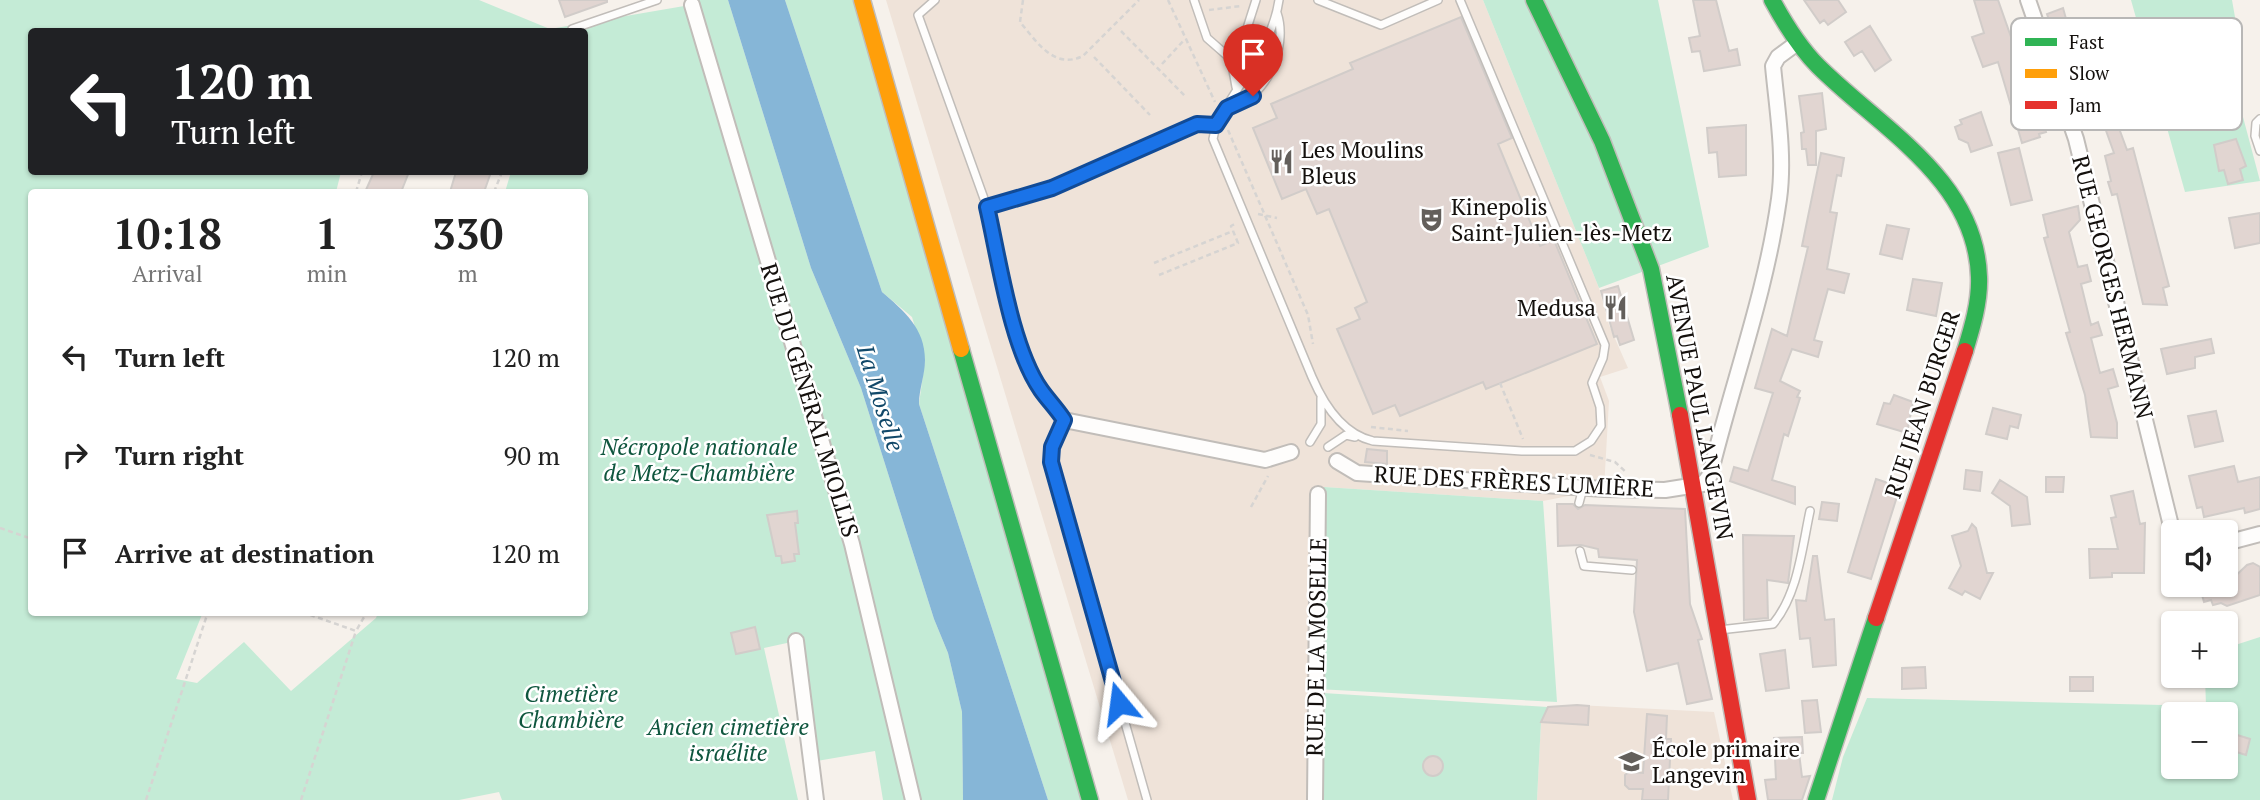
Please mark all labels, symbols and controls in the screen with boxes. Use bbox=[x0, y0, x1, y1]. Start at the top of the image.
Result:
legend bbox=[2011, 18, 2242, 130]
pin bbox=[1223, 24, 1283, 96]
text: Fast bbox=[2069, 29, 2104, 54]
icon: arrive bbox=[1234, 35, 1272, 73]
text: 120 m bbox=[171, 48, 313, 113]
icon: left bbox=[56, 56, 147, 147]
text: Slow bbox=[2069, 60, 2110, 85]
text: Jam bbox=[2069, 92, 2102, 117]
text: Turn left bbox=[171, 111, 295, 153]
place label: Les Moulins Bleus bbox=[1301, 134, 1424, 191]
restaurant icon: Les Moulins Bleus bbox=[1267, 148, 1295, 176]
street label: RUE GEORGES HERMANN bbox=[2065, 152, 2161, 422]
place label: Kinepolis Saint-Julien-lès-Metz bbox=[1451, 191, 1672, 248]
text: 10:18 bbox=[113, 205, 222, 261]
text: 1 bbox=[315, 205, 339, 261]
text: 330 bbox=[432, 205, 503, 261]
theatre icon: Kinepolis Saint-Julien-lès-Metz bbox=[1417, 205, 1445, 233]
text: Arrival bbox=[132, 258, 203, 289]
text: min bbox=[307, 258, 347, 289]
text: m bbox=[458, 258, 478, 289]
street label: RUE DU GÉNÉRAL MIOLLIS bbox=[753, 259, 867, 541]
street label: AVENUE PAUL LANGEVIN bbox=[1659, 271, 1741, 543]
place label: Medusa bbox=[1517, 292, 1596, 323]
restaurant icon: Medusa bbox=[1602, 293, 1630, 321]
street label: RUE JEAN BURGER bbox=[1877, 306, 1967, 502]
icon: left bbox=[56, 338, 94, 376]
text: Turn left bbox=[115, 340, 225, 374]
text: 120 m bbox=[490, 340, 560, 374]
water label: La Moselle bbox=[849, 340, 912, 455]
park label: Nécropole nationale de Metz-Chambière bbox=[600, 431, 797, 488]
icon: right bbox=[56, 436, 94, 474]
text: Turn right bbox=[115, 438, 244, 472]
text: 90 m bbox=[504, 438, 560, 472]
street label: RUE DES FRÈRES LUMIÈRE bbox=[1373, 458, 1655, 504]
map controls bbox=[2161, 520, 2238, 779]
button: sound bbox=[2161, 520, 2238, 597]
icon: arrive bbox=[56, 534, 94, 572]
text: Arrive at destination bbox=[115, 536, 374, 570]
text: 120 m bbox=[490, 536, 560, 570]
street label: RUE DE LA MOSELLE bbox=[1299, 537, 1333, 757]
button: + bbox=[2161, 611, 2238, 688]
position arrow bbox=[1082, 666, 1156, 740]
park label: Cimetière Chambière bbox=[518, 678, 624, 735]
button: − bbox=[2161, 702, 2238, 779]
park label: Ancien cimetière israélite bbox=[645, 711, 809, 768]
place label: École primaire Langevin bbox=[1652, 733, 1800, 790]
school or university icon: École primaire Langevin bbox=[1618, 747, 1646, 775]

